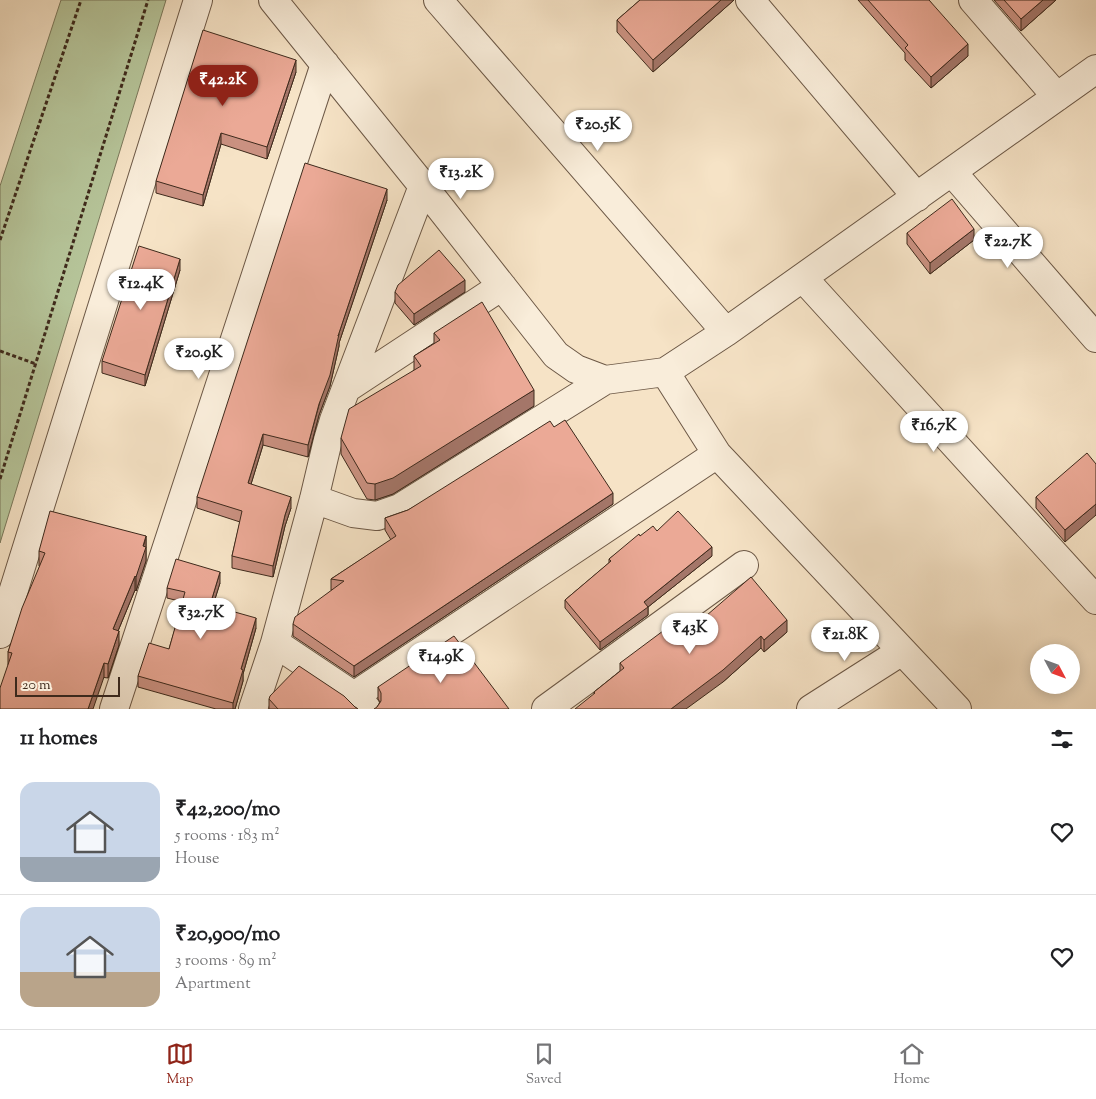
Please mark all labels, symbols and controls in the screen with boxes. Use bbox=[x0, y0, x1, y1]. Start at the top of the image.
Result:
pin: ₹42.2K bbox=[182, 64, 264, 107]
text: ₹42.2K bbox=[199, 69, 247, 92]
pin: ₹20.5K bbox=[557, 110, 639, 152]
text: ₹20.5K bbox=[575, 114, 621, 137]
pin: ₹13.2K bbox=[420, 158, 502, 200]
text: ₹13.2K bbox=[439, 162, 483, 185]
pin: ₹22.7K bbox=[967, 226, 1049, 269]
text: ₹22.7K bbox=[984, 231, 1032, 254]
pin: ₹12.4K bbox=[100, 268, 182, 311]
text: ₹12.4K bbox=[118, 273, 164, 296]
pin: ₹20.9K bbox=[158, 338, 240, 380]
text: ₹20.9K bbox=[175, 342, 223, 365]
pin: ₹16.7K bbox=[893, 410, 975, 453]
text: ₹16.7K bbox=[911, 415, 957, 438]
pin: ₹32.7K bbox=[160, 598, 242, 640]
text: ₹32.7K bbox=[178, 602, 224, 625]
pin: ₹43K bbox=[660, 612, 720, 655]
text: ₹43K bbox=[672, 617, 708, 640]
pin: ₹21.8K bbox=[804, 620, 886, 662]
text: ₹21.8K bbox=[822, 624, 868, 647]
pin: ₹14.9K bbox=[400, 642, 482, 684]
north arrow bbox=[1030, 644, 1080, 694]
map controls bbox=[1030, 644, 1080, 694]
text: ₹14.9K bbox=[418, 646, 464, 669]
scale bar bbox=[15, 674, 120, 697]
text: 20 m bbox=[22, 676, 51, 696]
text: 11 homes bbox=[20, 724, 98, 754]
icon: filters bbox=[1048, 725, 1076, 753]
text: ₹42,200/mo bbox=[175, 795, 280, 825]
icon: home bbox=[60, 802, 120, 862]
icon: heart bbox=[1048, 818, 1076, 846]
text: 5 rooms · 183 m² bbox=[175, 825, 280, 848]
text: House bbox=[175, 848, 219, 871]
text: ₹20,900/mo bbox=[175, 920, 280, 950]
icon: home bbox=[60, 927, 120, 987]
icon: heart bbox=[1048, 943, 1076, 971]
text: 3 rooms · 89 m² bbox=[175, 950, 277, 973]
text: Apartment bbox=[175, 973, 251, 996]
tab: Map bbox=[166, 1040, 194, 1090]
tab: Saved bbox=[526, 1040, 562, 1090]
tab: Home bbox=[893, 1040, 930, 1090]

